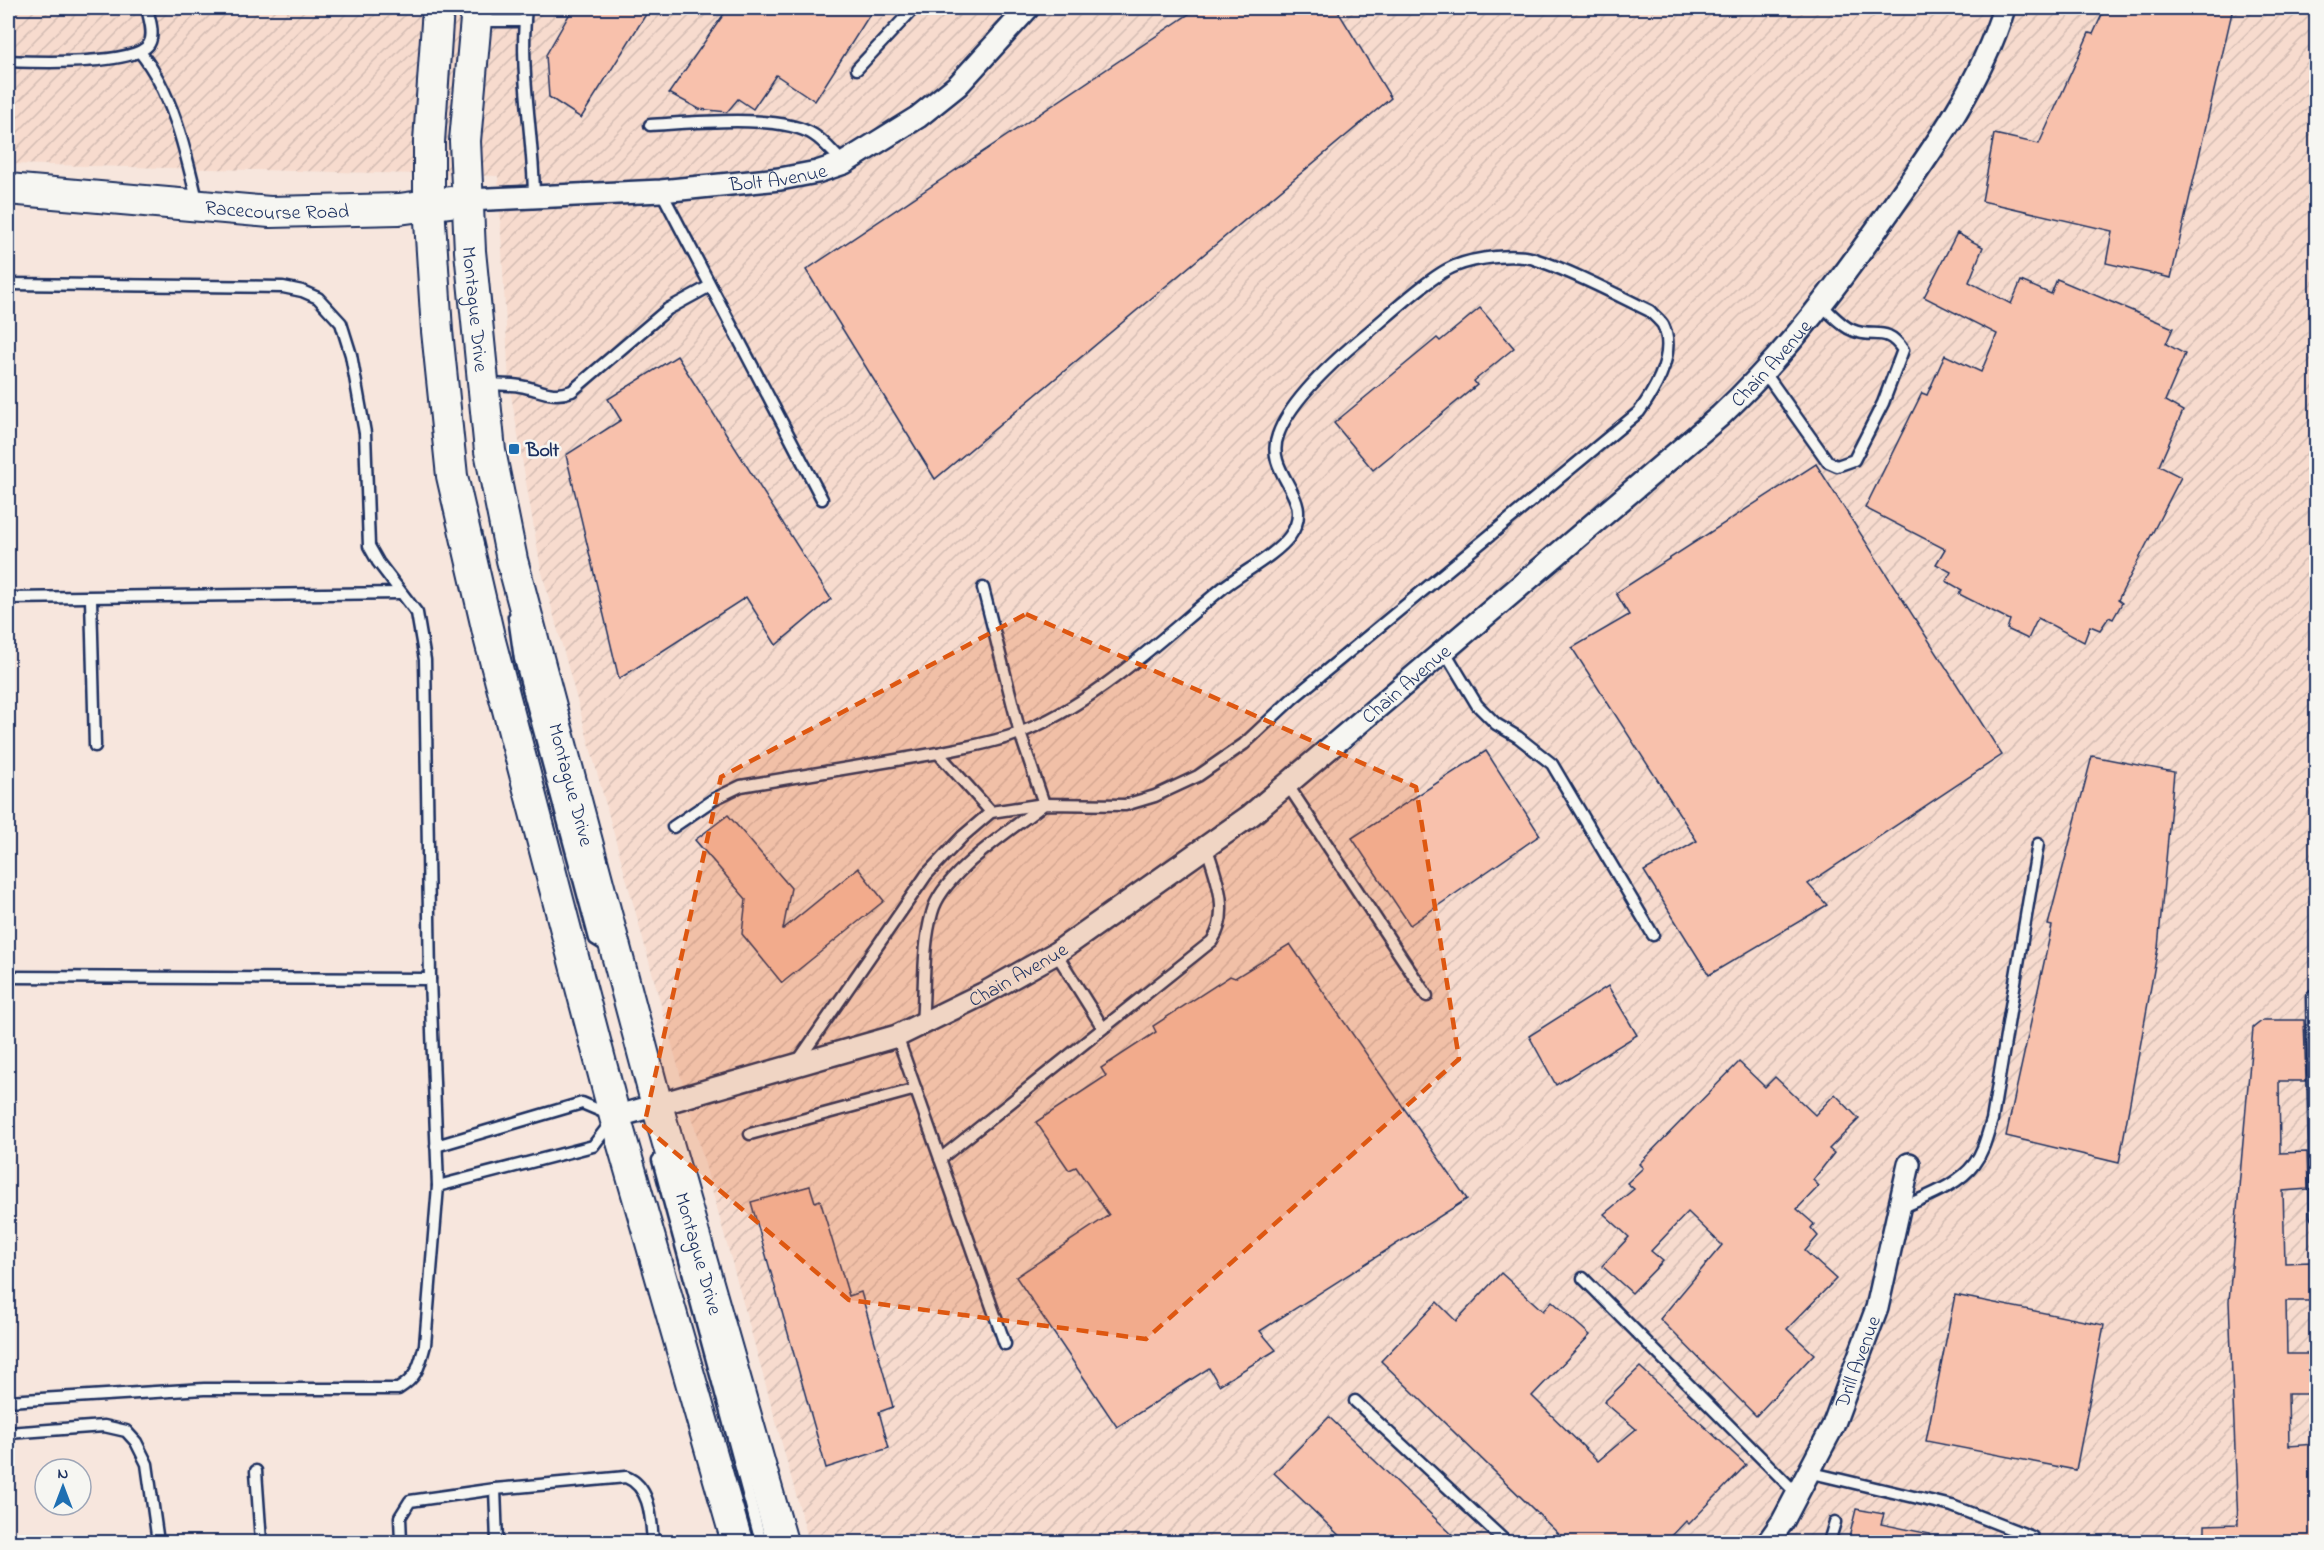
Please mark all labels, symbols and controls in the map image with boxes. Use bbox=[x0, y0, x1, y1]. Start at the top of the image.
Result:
street label: Bolt Avenue bbox=[727, 158, 832, 201]
street label: Racecourse Road bbox=[204, 194, 350, 229]
street label: Montague Drive bbox=[453, 245, 494, 374]
street label: Chain Avenue bbox=[1725, 314, 1820, 415]
place label: Bolt bbox=[525, 437, 560, 466]
marker: Bolt bbox=[507, 442, 521, 456]
street label: Chain Avenue bbox=[1356, 639, 1459, 732]
street label: Montague Drive bbox=[539, 720, 600, 850]
street label: Chain Avenue bbox=[964, 937, 1075, 1016]
street label: Montague Drive bbox=[666, 1189, 728, 1319]
street label: Drill Avenue bbox=[1829, 1312, 1890, 1413]
north arrow bbox=[33, 1457, 93, 1517]
text: N bbox=[58, 1462, 69, 1486]

